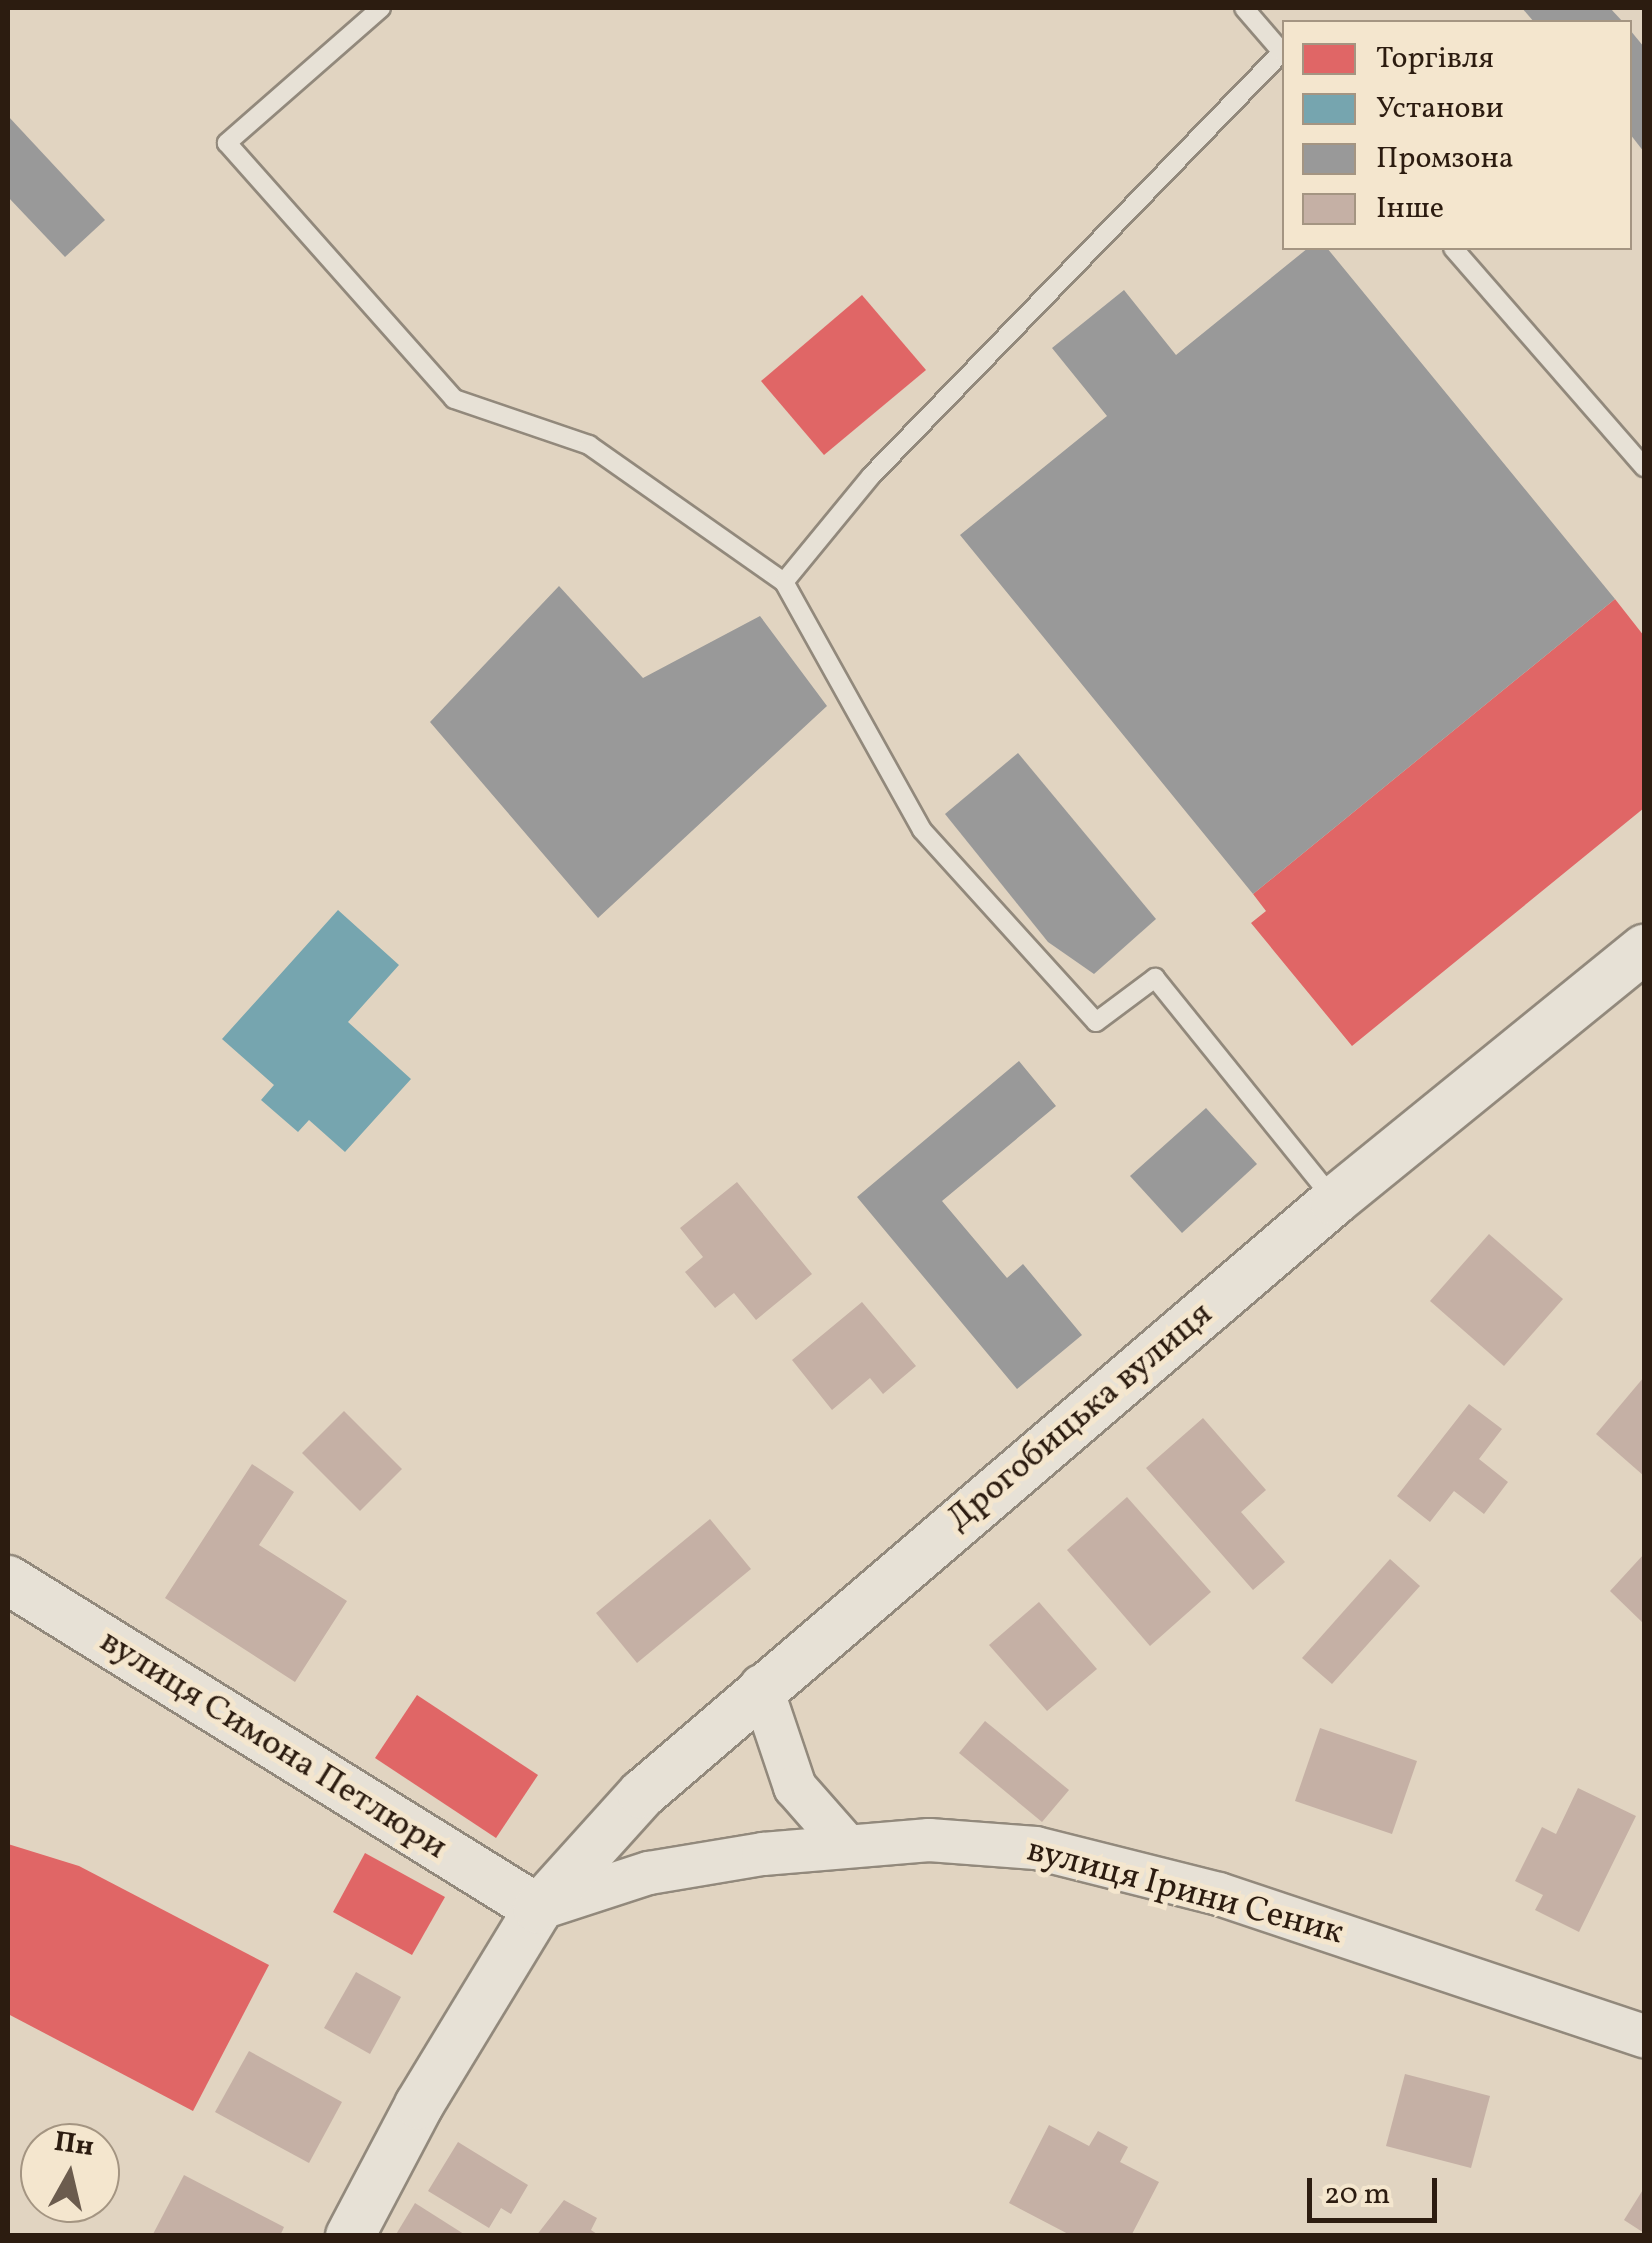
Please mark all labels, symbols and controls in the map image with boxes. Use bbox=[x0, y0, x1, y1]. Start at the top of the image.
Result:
legend bbox=[1282, 20, 1632, 250]
text: Торгівля bbox=[1376, 38, 1494, 80]
text: Установи bbox=[1376, 88, 1504, 130]
text: Промзона bbox=[1376, 138, 1514, 180]
text: Інше bbox=[1376, 188, 1444, 230]
street label: Дрогобицька вулиця bbox=[939, 1294, 1221, 1540]
street label: вулиця Симона Петлюри bbox=[92, 1621, 454, 1869]
street label: вулиця Ірини Сеник bbox=[1022, 1830, 1348, 1954]
north arrow bbox=[20, 2123, 120, 2223]
text: Пн bbox=[52, 2123, 96, 2167]
scale bar bbox=[1312, 2158, 1442, 2220]
text: 20 m bbox=[1324, 2174, 1390, 2216]

